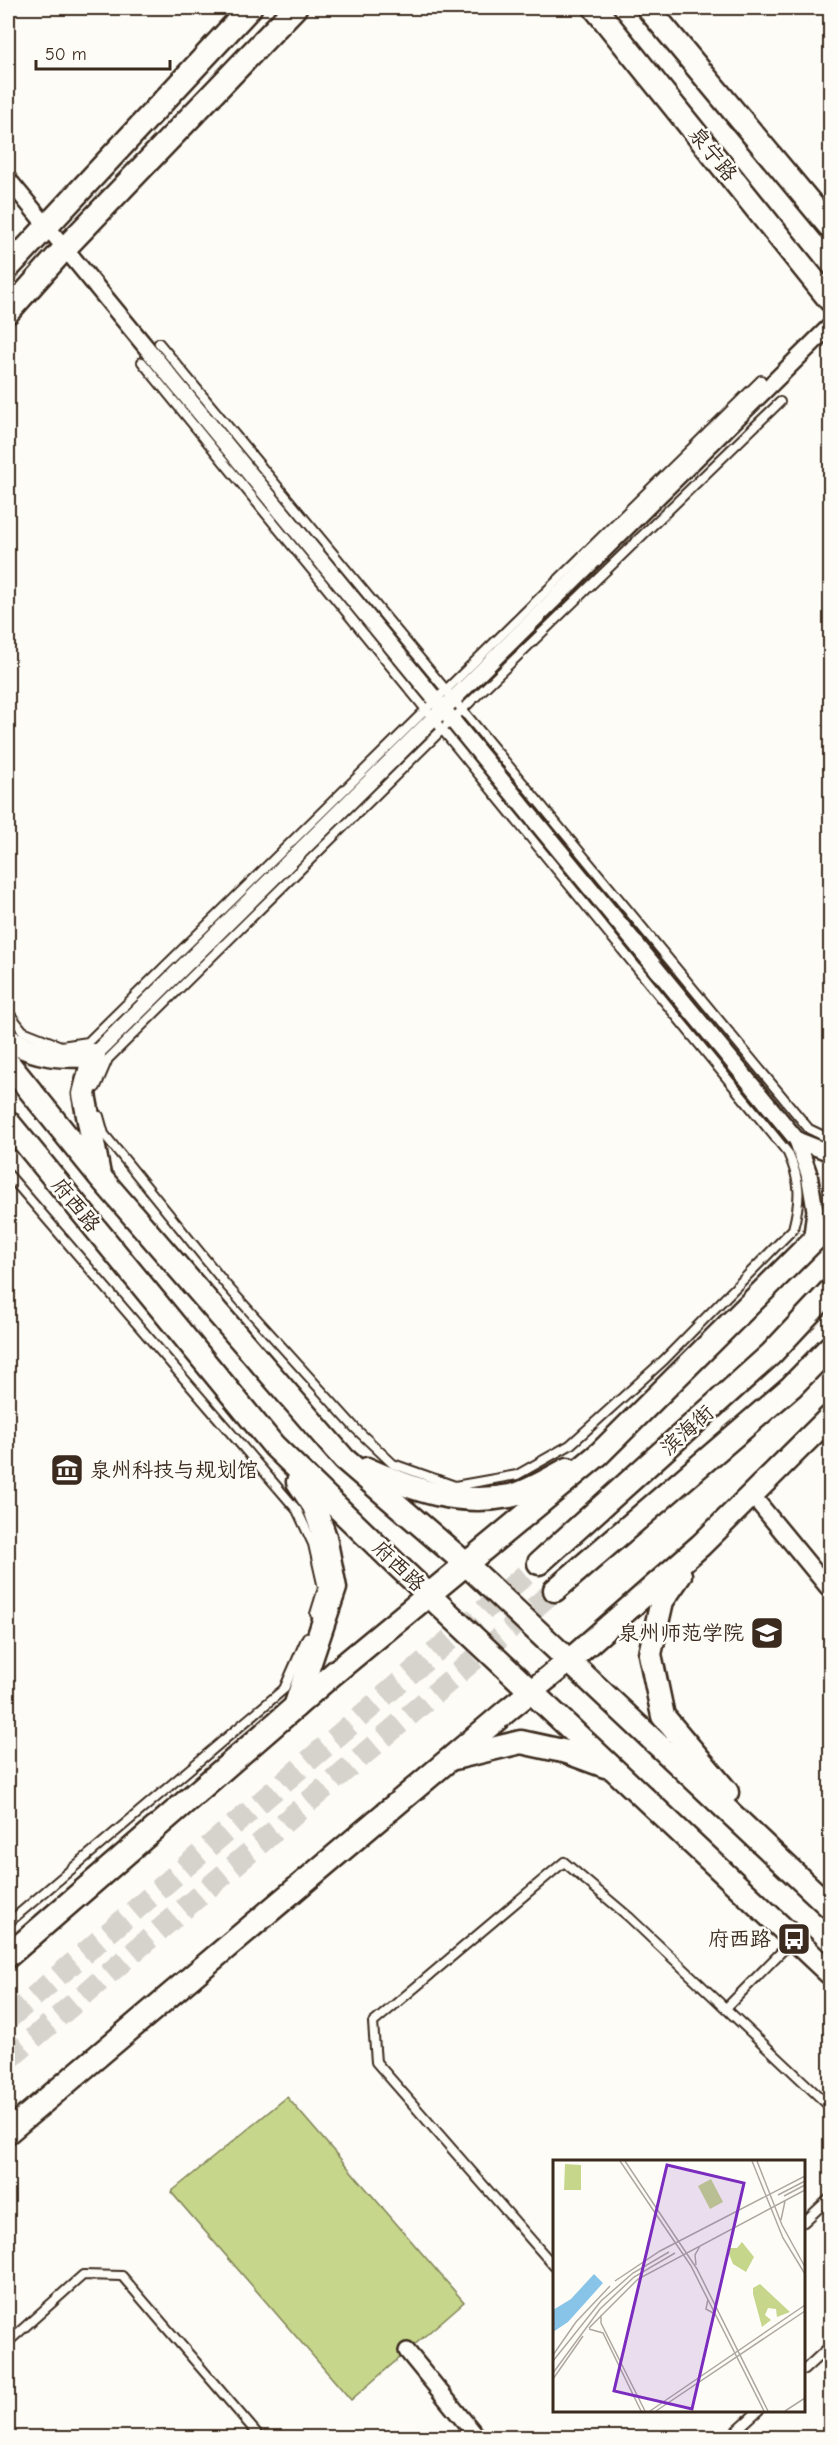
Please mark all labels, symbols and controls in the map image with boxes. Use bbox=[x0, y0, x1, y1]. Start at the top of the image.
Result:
scale bar bbox=[36, 33, 170, 71]
text: 50 m bbox=[45, 44, 87, 65]
street label: 泉宁路 bbox=[684, 122, 742, 186]
street label: 府西路 bbox=[47, 1173, 105, 1237]
street label: 滨海街 bbox=[656, 1400, 718, 1460]
museum icon: 泉州科技与规划馆 bbox=[49, 1452, 85, 1488]
place label: 泉州科技与规划馆 bbox=[90, 1458, 258, 1482]
street label: 府西路 bbox=[368, 1535, 430, 1597]
school or university icon: 泉州师范学院 bbox=[749, 1615, 785, 1651]
place label: 泉州师范学院 bbox=[618, 1621, 744, 1645]
bus stop icon: 府西路 bbox=[776, 1921, 812, 1957]
place label: 府西路 bbox=[708, 1927, 771, 1951]
inset map bbox=[553, 2160, 805, 2412]

